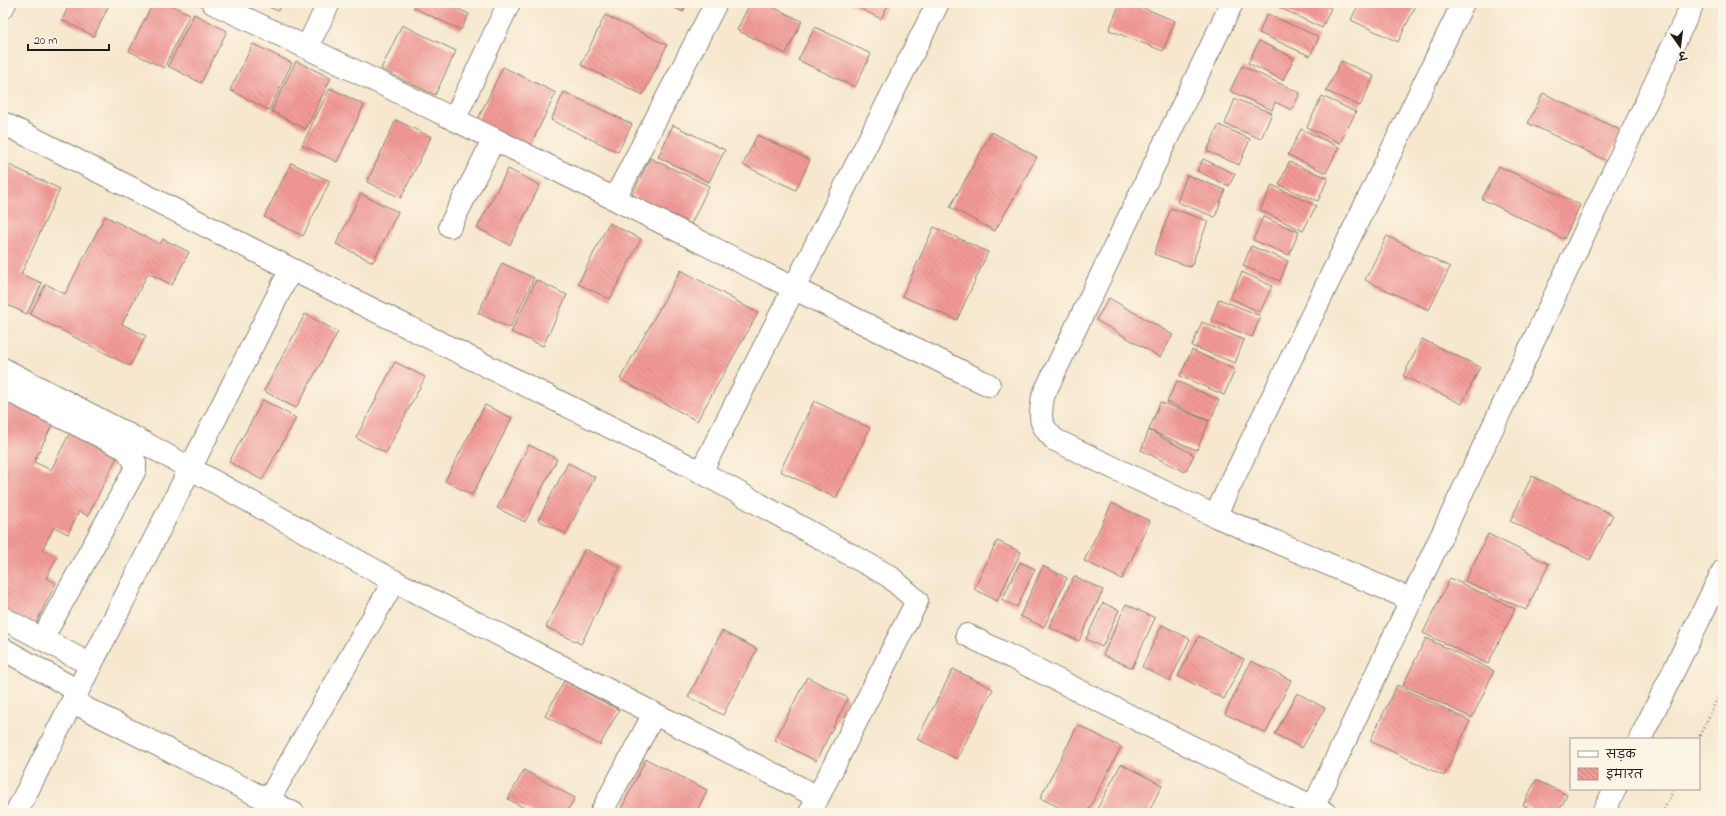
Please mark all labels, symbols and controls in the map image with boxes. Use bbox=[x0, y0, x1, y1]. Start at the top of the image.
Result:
scale bar bbox=[28, 26, 109, 52]
north arrow bbox=[1660, 26, 1700, 66]
text: 20 m bbox=[34, 32, 57, 50]
text: उ bbox=[1675, 46, 1689, 64]
legend bbox=[1570, 738, 1700, 790]
text: सड़क bbox=[1605, 746, 1637, 764]
text: इमारत bbox=[1606, 766, 1644, 784]

